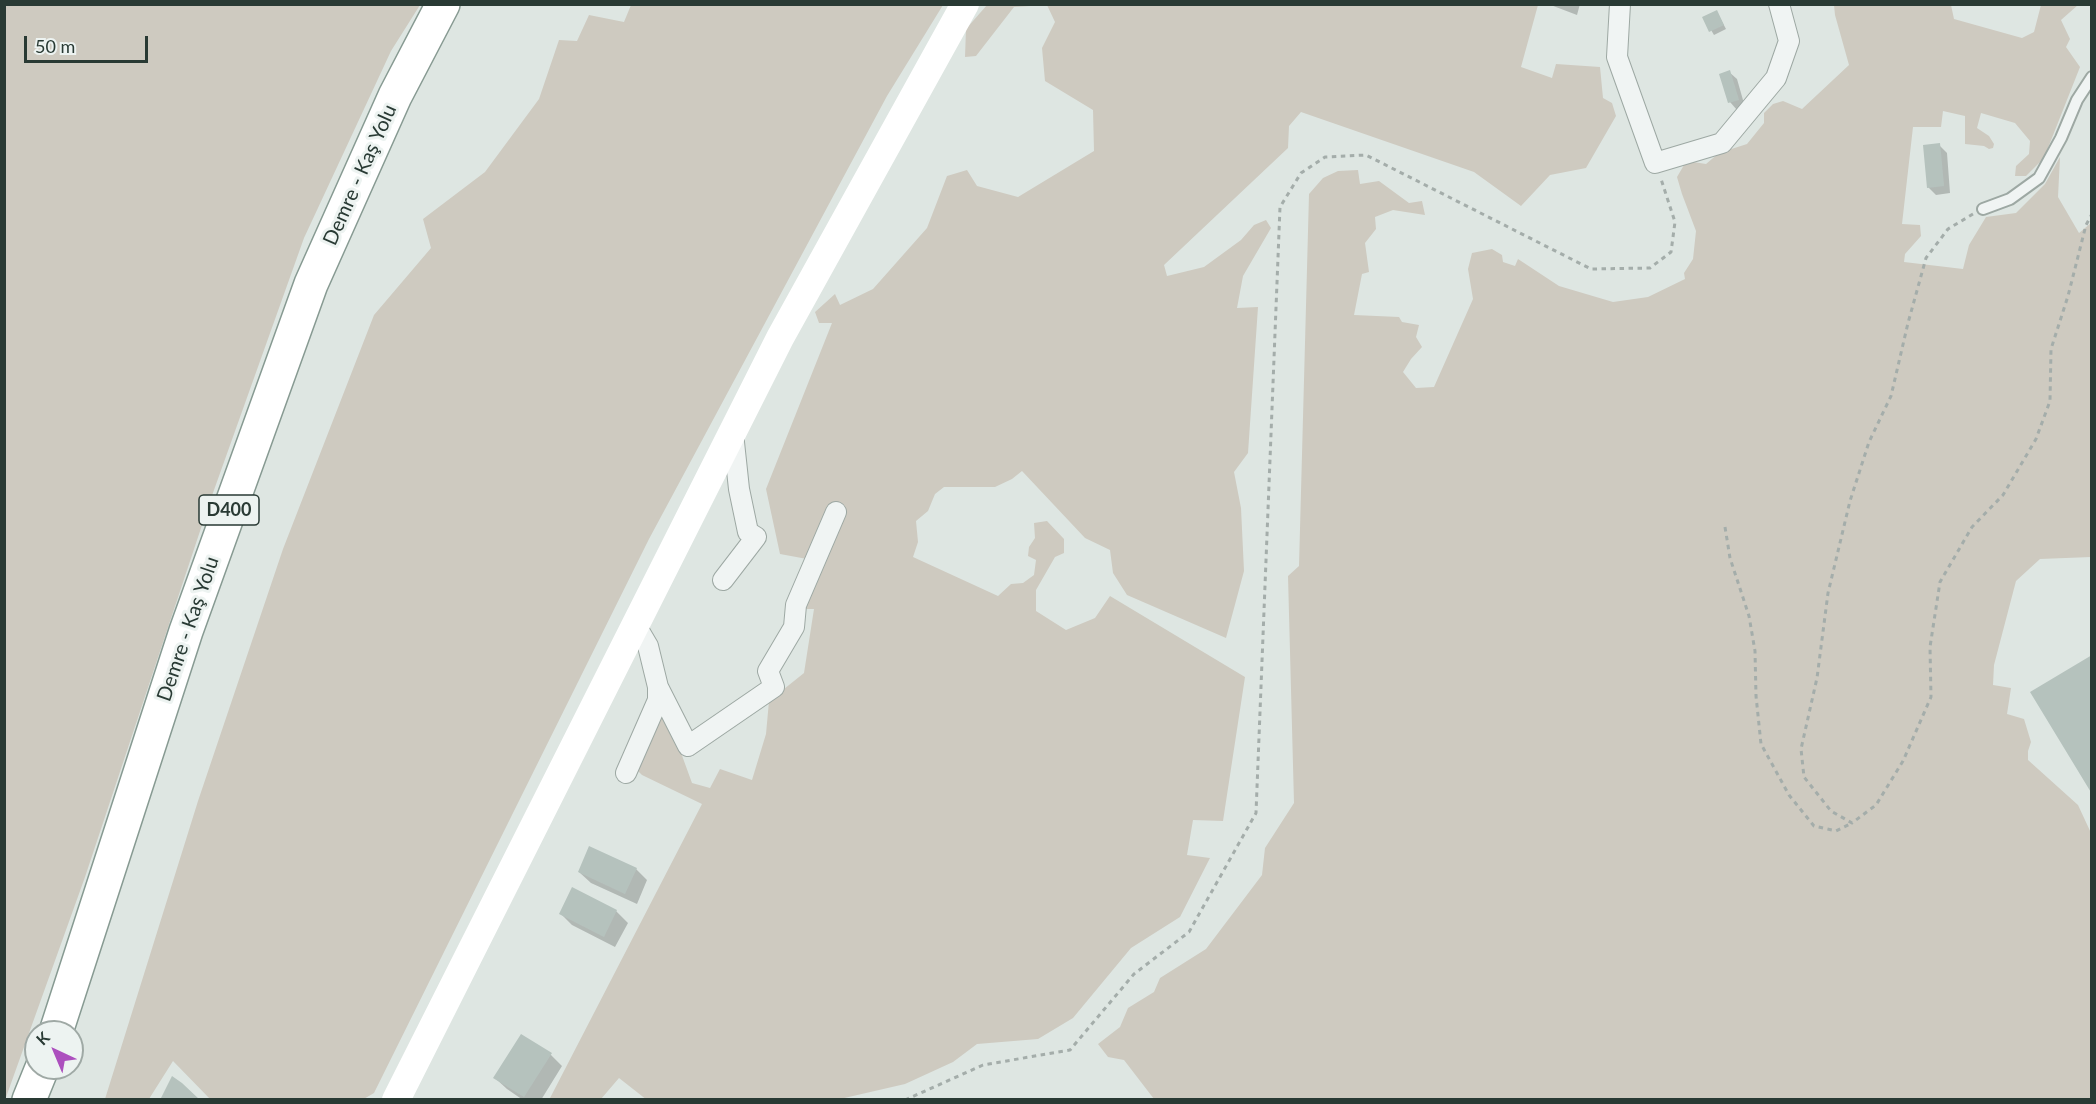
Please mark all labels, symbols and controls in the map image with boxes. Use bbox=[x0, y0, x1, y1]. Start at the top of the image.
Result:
scale bar bbox=[27, 24, 152, 62]
text: 50 m bbox=[35, 35, 75, 57]
street label: Demre - Kaş Yolu bbox=[318, 101, 402, 249]
road number: D400 bbox=[199, 495, 259, 525]
street label: Demre - Kaş Yolu bbox=[152, 553, 224, 705]
north arrow bbox=[24, 1020, 84, 1080]
text: K bbox=[32, 1027, 53, 1049]

